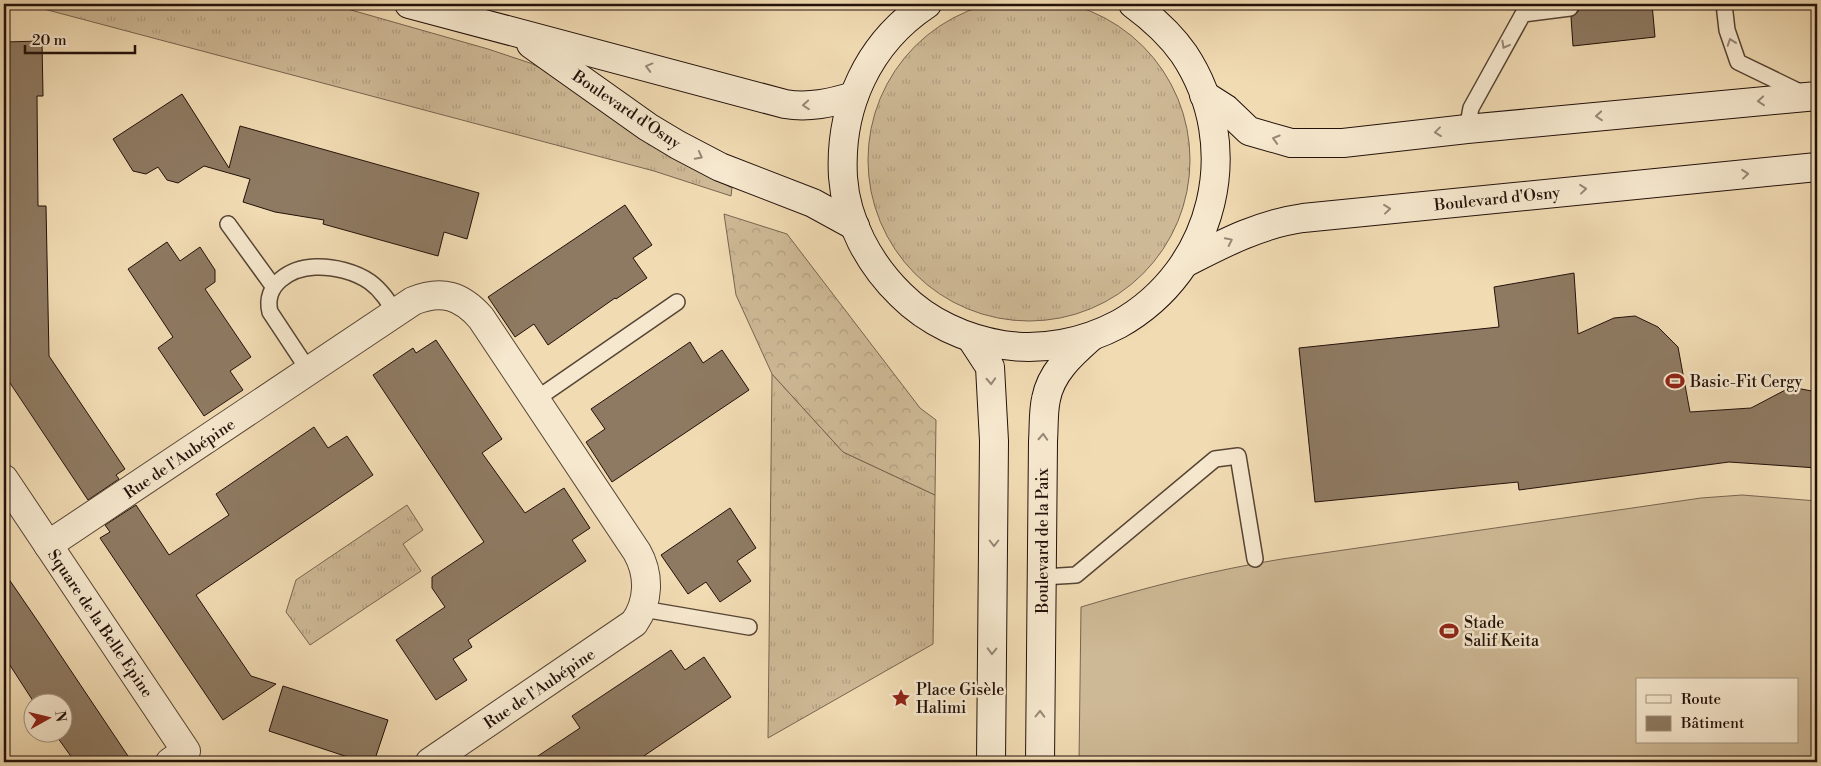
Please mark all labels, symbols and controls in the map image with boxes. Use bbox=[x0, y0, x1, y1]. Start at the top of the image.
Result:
scale bar bbox=[25, 22, 135, 54]
text: 20 m bbox=[32, 31, 67, 50]
one-way arrow bbox=[1727, 38, 1737, 46]
one-way arrow bbox=[1501, 40, 1511, 49]
one-way arrow bbox=[644, 62, 653, 73]
street label: Boulevard d'Osny bbox=[568, 66, 685, 154]
one-way arrow bbox=[1757, 95, 1765, 106]
one-way arrow bbox=[802, 100, 810, 111]
one-way arrow bbox=[1595, 110, 1603, 121]
one-way arrow bbox=[1433, 126, 1441, 137]
one-way arrow bbox=[1273, 134, 1281, 144]
one-way arrow bbox=[693, 150, 702, 160]
one-way arrow bbox=[1741, 168, 1749, 179]
street label: Boulevard d'Osny bbox=[1432, 182, 1561, 216]
one-way arrow bbox=[1580, 184, 1588, 195]
one-way arrow bbox=[1383, 204, 1391, 215]
one-way arrow bbox=[1224, 237, 1233, 247]
sports icon: Basic-Fit Cergy bbox=[1664, 370, 1686, 392]
place label: Basic-Fit Cergy bbox=[1689, 372, 1803, 392]
one-way arrow bbox=[985, 377, 996, 385]
street label: Rue de l'Aubépine bbox=[120, 414, 239, 503]
one-way arrow bbox=[1038, 433, 1049, 441]
street label: Boulevard de la Paix bbox=[1033, 467, 1053, 615]
one-way arrow bbox=[989, 540, 999, 547]
street label: Square de la Belle Epine bbox=[43, 546, 157, 701]
place label: Stade Salif Keita bbox=[1464, 613, 1540, 651]
sports icon: Stade Salif Keita bbox=[1438, 620, 1460, 642]
street label: Rue de l'Aubépine bbox=[480, 644, 599, 733]
one-way arrow bbox=[987, 647, 998, 655]
legend bbox=[1636, 678, 1798, 744]
place label: Place Gisèle Halimi bbox=[916, 680, 1004, 718]
place icon: Place Gisèle Halimi bbox=[890, 687, 912, 709]
text: Route bbox=[1681, 690, 1721, 709]
north arrow bbox=[22, 694, 72, 744]
one-way arrow bbox=[1035, 709, 1045, 717]
text: N bbox=[50, 710, 70, 723]
text: Bâtiment bbox=[1680, 714, 1745, 733]

